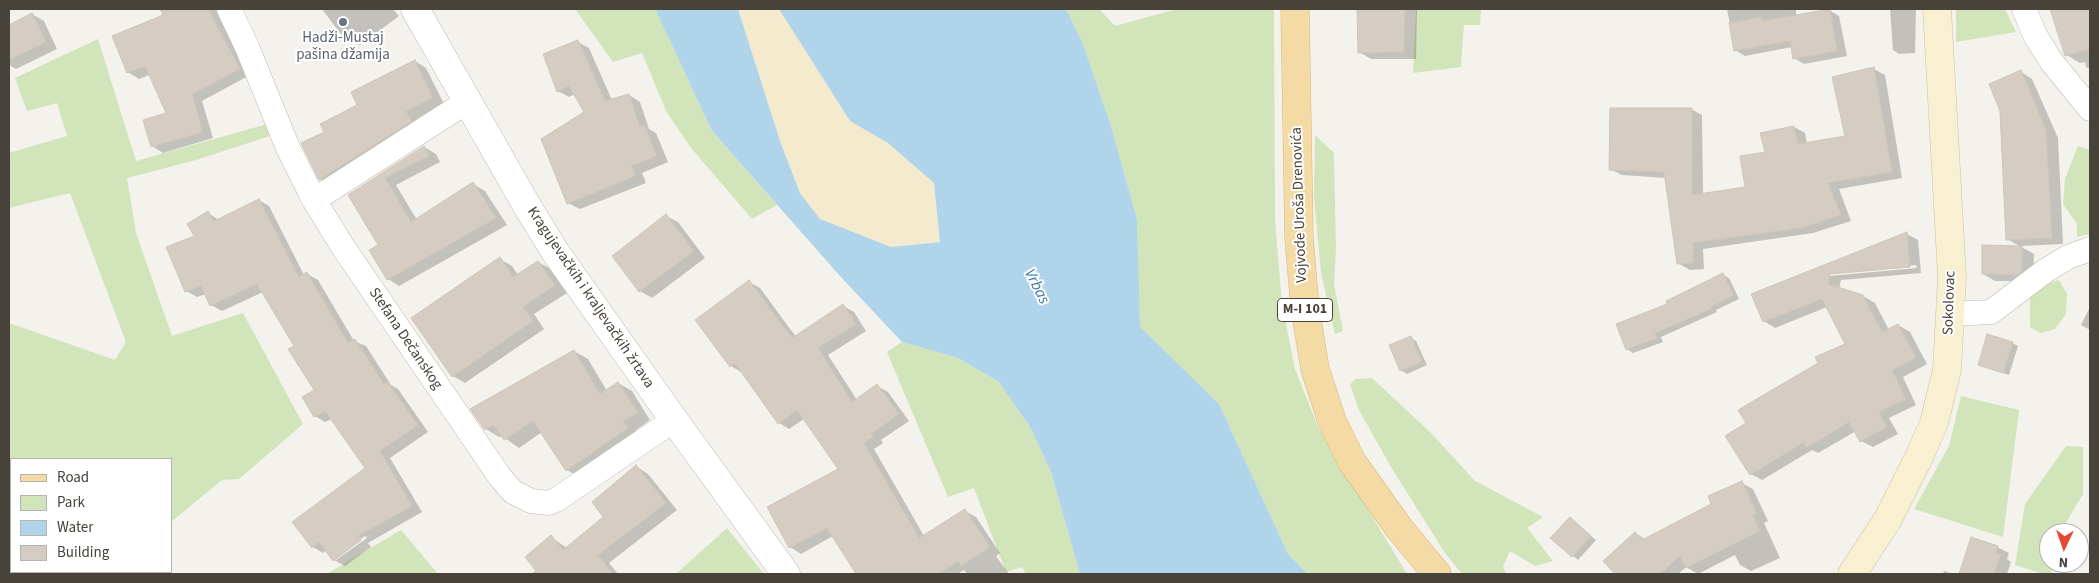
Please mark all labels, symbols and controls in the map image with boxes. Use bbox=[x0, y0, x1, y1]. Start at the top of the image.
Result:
marker: Hadži-Mustaj pašina džamija bbox=[337, 16, 349, 28]
place label: Hadži-Mustaj pašina džamija bbox=[296, 30, 390, 65]
street label: Vojvode Uroša Drenovića bbox=[1288, 127, 1312, 283]
street label: Kragujevačkih i kraljevačkih žrtava bbox=[523, 204, 657, 392]
water label: Vrbas bbox=[1019, 266, 1053, 308]
street label: Sokolovac bbox=[1940, 270, 1960, 336]
street label: Stefana Dečanskog bbox=[364, 285, 446, 393]
road number: M-I 101 bbox=[1278, 298, 1332, 322]
legend bbox=[10, 458, 172, 573]
text: Road bbox=[57, 467, 89, 488]
text: Park bbox=[57, 492, 85, 513]
text: Water bbox=[57, 517, 93, 538]
north arrow bbox=[2039, 523, 2089, 573]
text: Building bbox=[57, 542, 109, 563]
text: N bbox=[2058, 552, 2068, 572]

